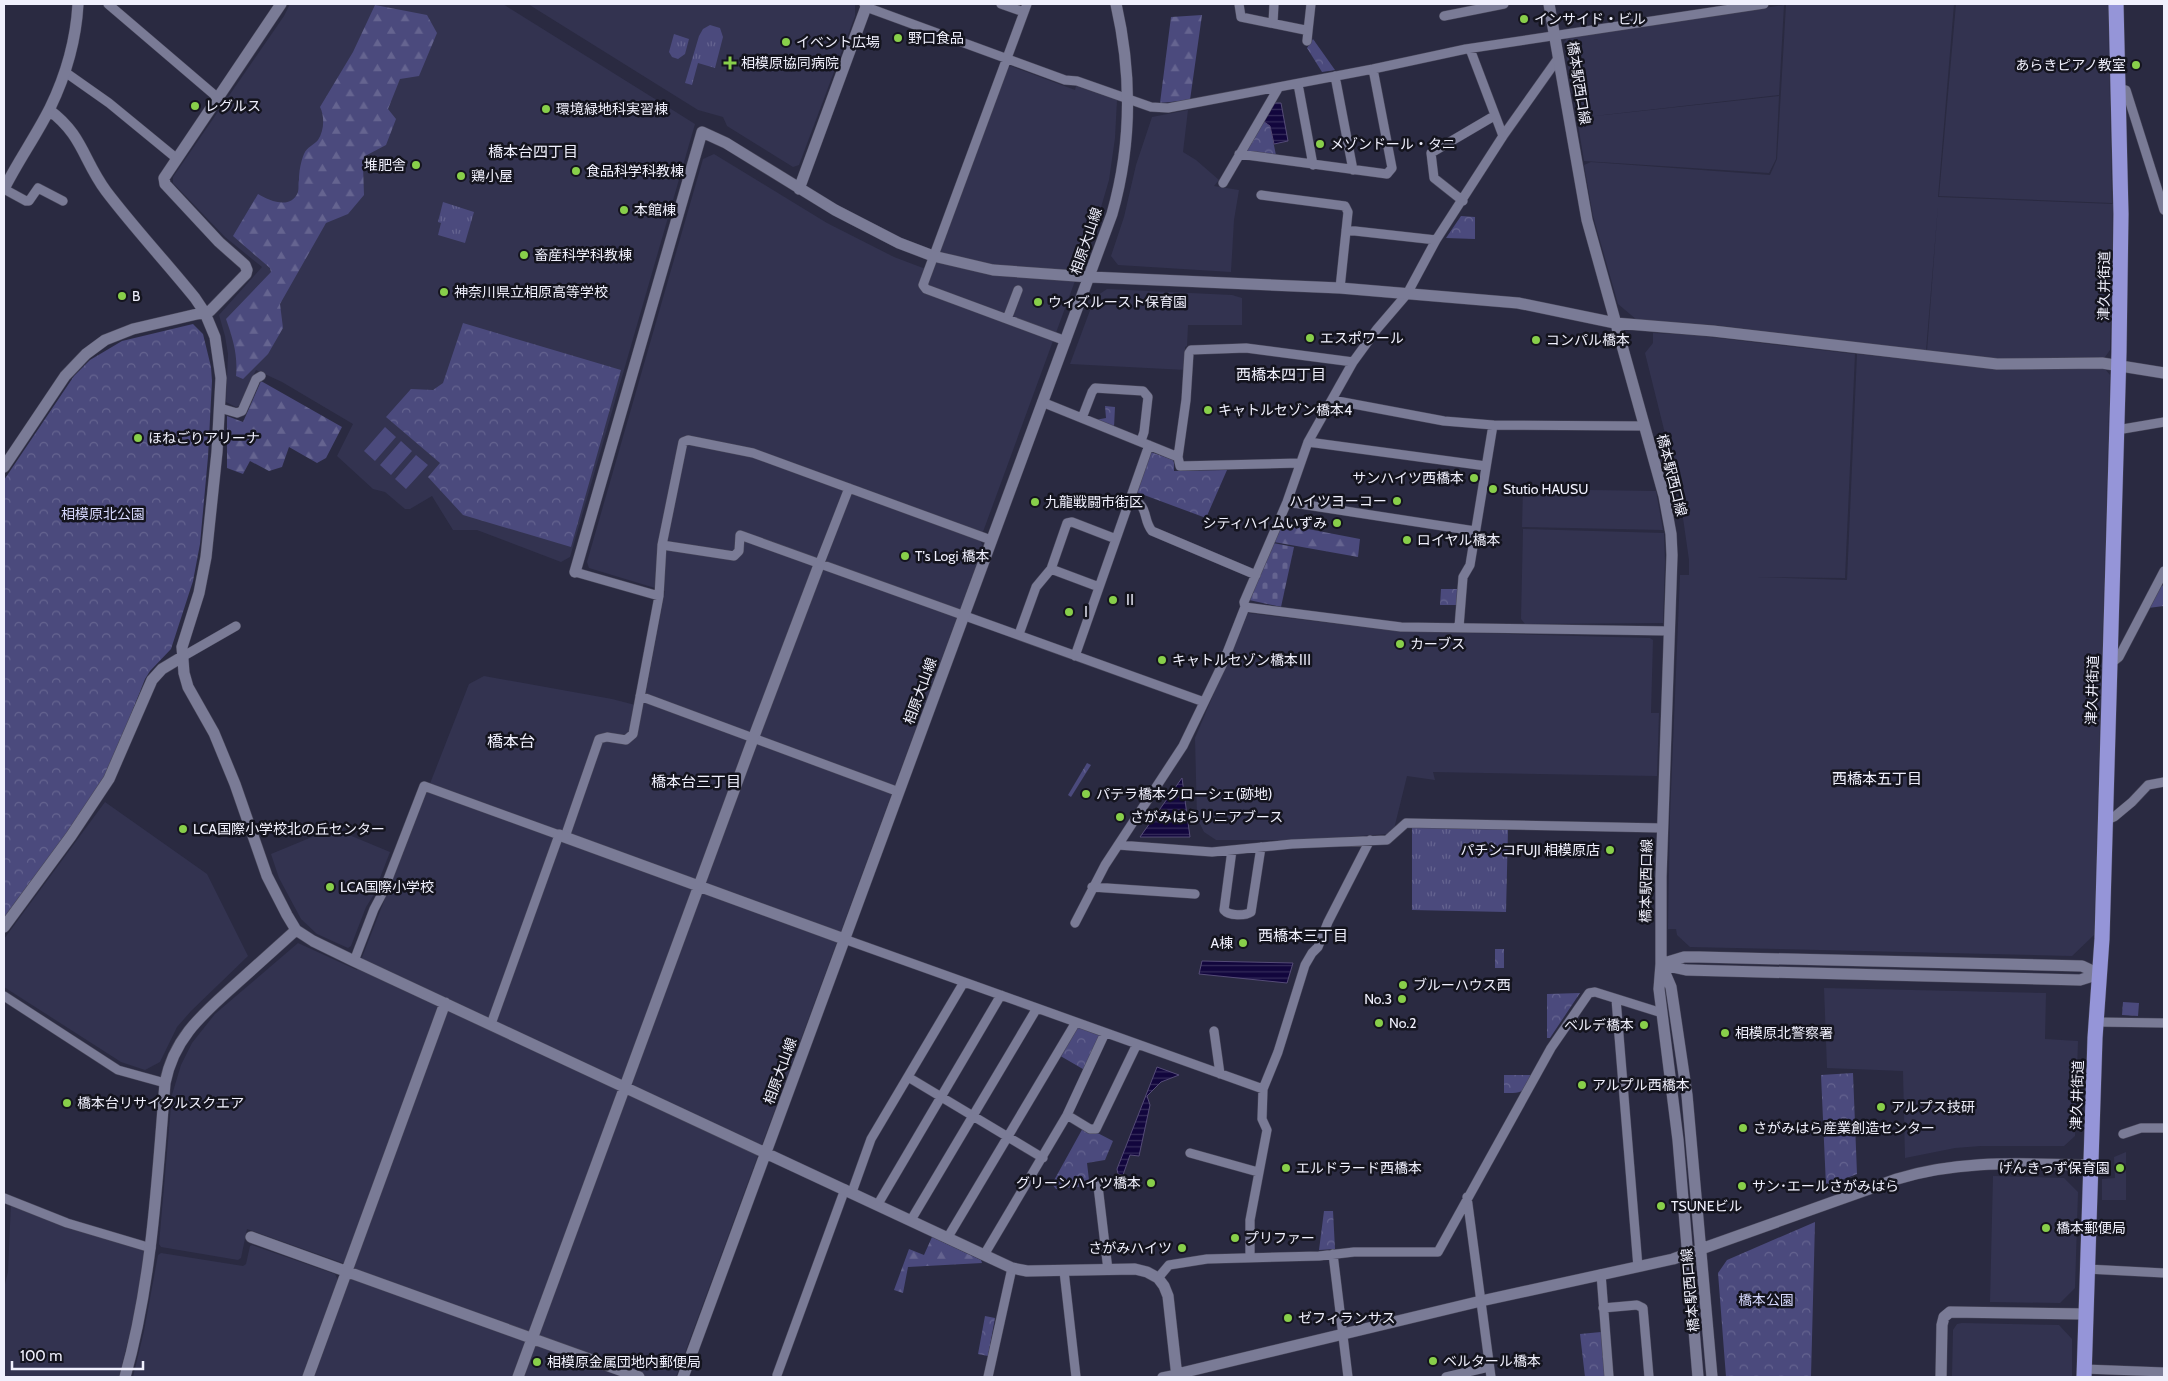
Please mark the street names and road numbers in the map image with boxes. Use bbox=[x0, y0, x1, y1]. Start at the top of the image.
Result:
street label: 橋本駅西口線 bbox=[1564, 40, 1594, 126]
street label: 相原大山線 bbox=[1066, 205, 1106, 277]
street label: 津久井街道 bbox=[2094, 251, 2114, 321]
street label: 橋本駅西口線 bbox=[1653, 432, 1691, 518]
street label: 相原大山線 bbox=[900, 655, 940, 727]
street label: 津久井街道 bbox=[2082, 655, 2102, 725]
street label: 橋本駅西口線 bbox=[1636, 839, 1656, 923]
street label: 相原大山線 bbox=[760, 1035, 800, 1107]
street label: 津久井街道 bbox=[2067, 1060, 2087, 1130]
street label: 橋本駅西口線 bbox=[1677, 1247, 1703, 1333]

